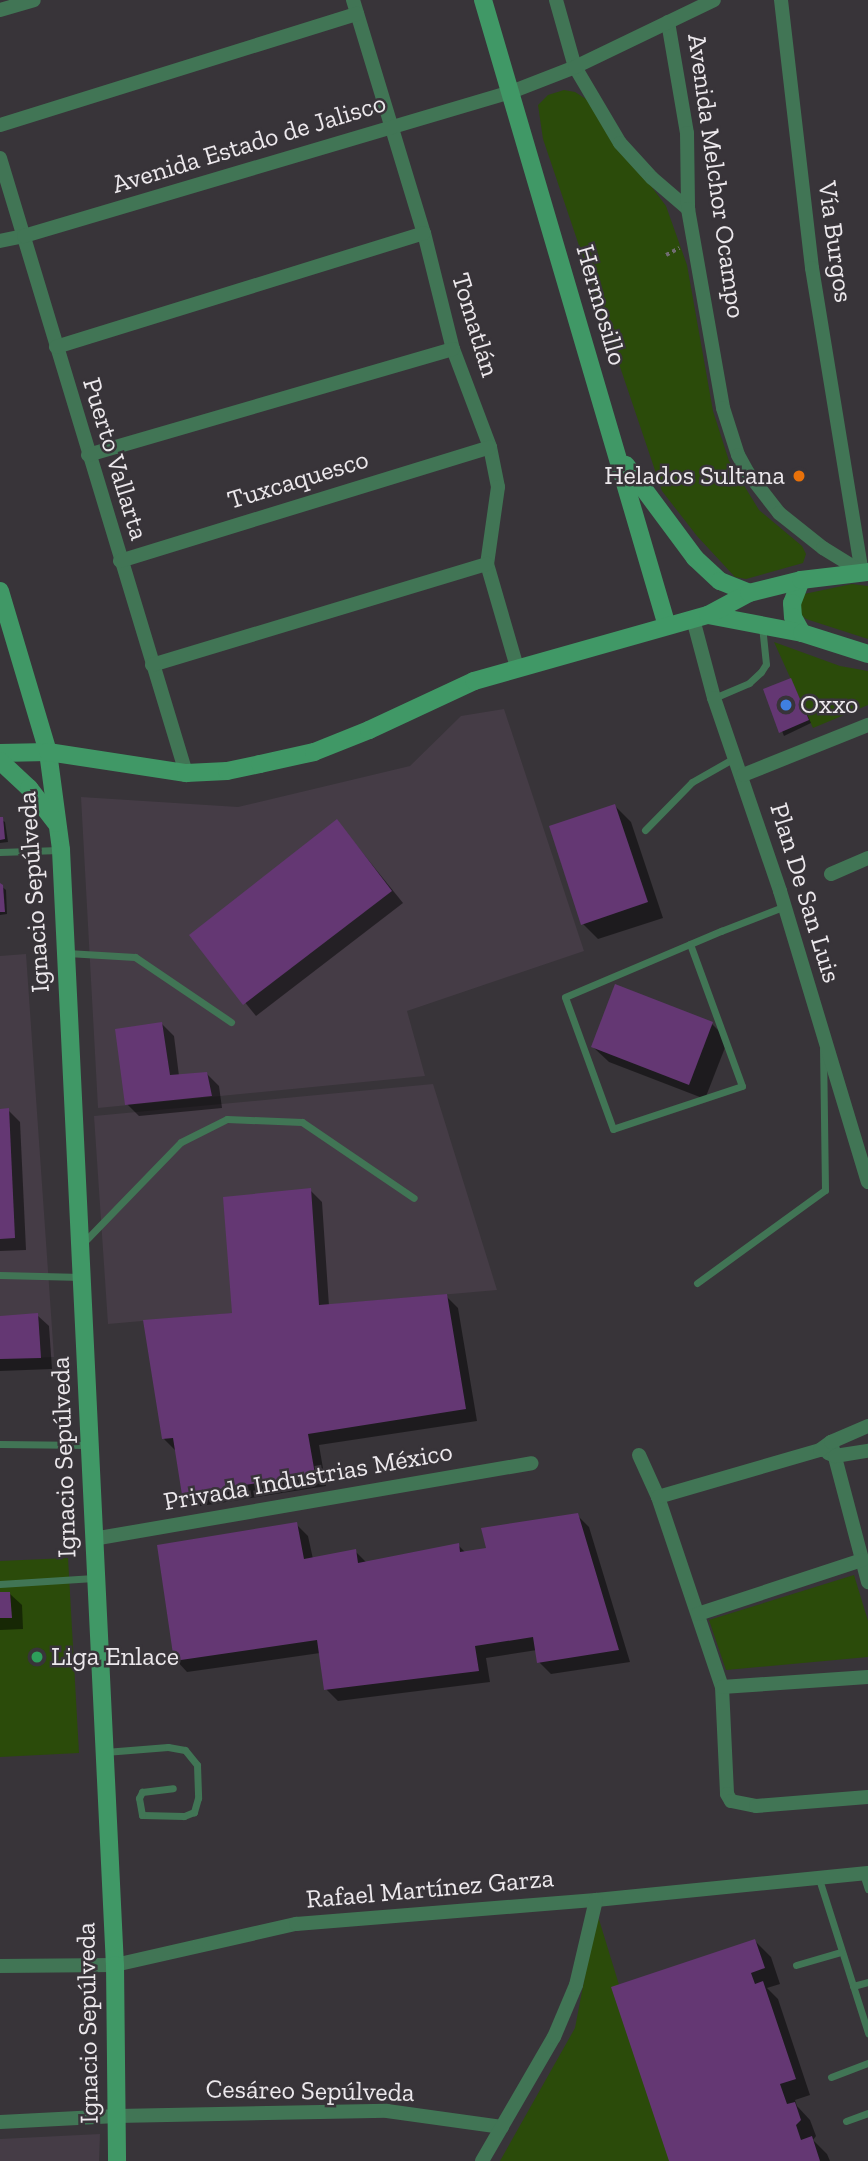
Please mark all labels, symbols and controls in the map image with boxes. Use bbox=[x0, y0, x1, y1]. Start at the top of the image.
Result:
street label: Avenida Melchor Ocampo bbox=[681, 32, 751, 320]
street label: Avenida Estado de Jalisco bbox=[108, 87, 390, 201]
street label: Vía Burgos bbox=[811, 179, 859, 305]
street label: Hermosillo bbox=[569, 241, 633, 369]
street label: Tomatlán bbox=[444, 269, 506, 381]
street label: Puerto Vallarta bbox=[75, 374, 155, 544]
street label: Tuxcaquesco bbox=[224, 444, 372, 516]
place label: Helados Sultana bbox=[604, 460, 785, 492]
marker: Helados Sultana bbox=[791, 468, 807, 484]
place label: Oxxo bbox=[800, 689, 858, 721]
marker: Oxxo bbox=[778, 697, 794, 713]
street label: Ignacio Sepúlveda bbox=[11, 790, 57, 994]
street label: Plan De San Luis bbox=[763, 799, 847, 987]
street label: Ignacio Sepúlveda bbox=[45, 1356, 83, 1558]
street label: Privada Industrias México bbox=[161, 1436, 455, 1518]
place label: Liga Enlace bbox=[51, 1641, 179, 1673]
marker: Liga Enlace bbox=[29, 1649, 45, 1665]
street label: Rafael Martínez Garza bbox=[305, 1863, 555, 1915]
street label: Ignacio Sepúlveda bbox=[71, 1922, 105, 2124]
street label: Cesáreo Sepúlveda bbox=[205, 2074, 415, 2108]

